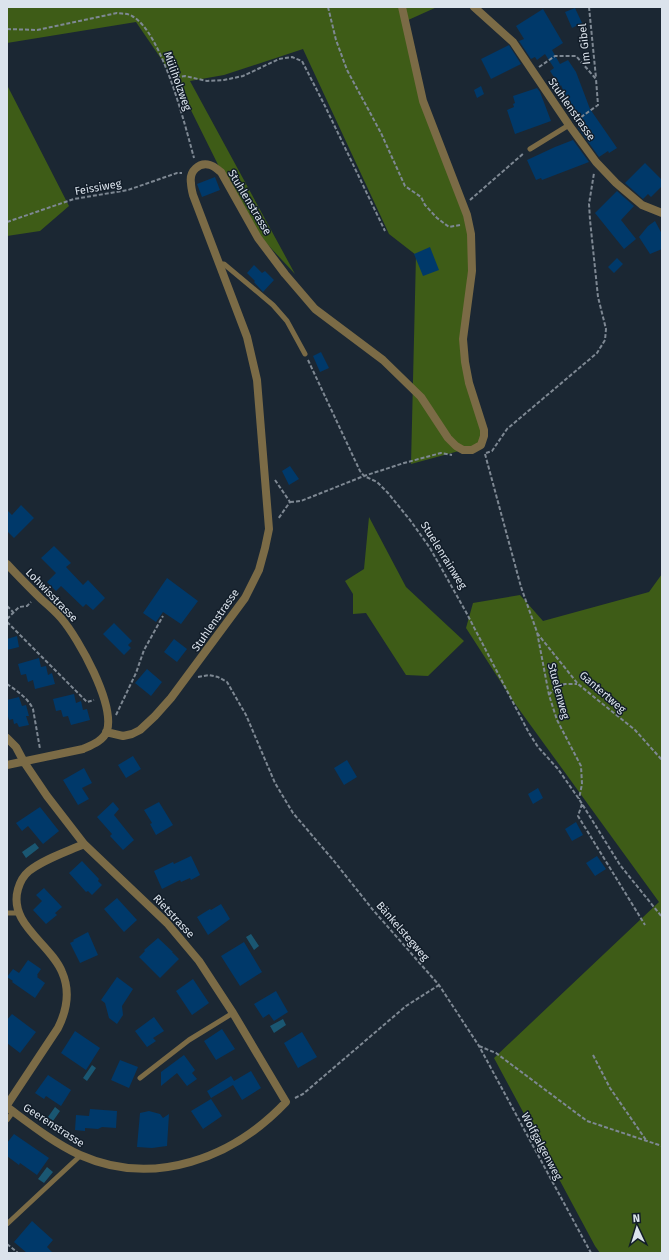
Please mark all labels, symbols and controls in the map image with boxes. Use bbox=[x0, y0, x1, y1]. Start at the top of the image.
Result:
street label: Im Gibel bbox=[576, 23, 593, 65]
street label: Müliholzweg bbox=[161, 50, 194, 113]
street label: Stuhlenstrasse bbox=[545, 75, 598, 143]
street label: Stuhlenstrasse bbox=[225, 167, 274, 237]
street label: Feissiweg bbox=[74, 177, 123, 198]
street label: Stuelenrainweg bbox=[418, 519, 470, 592]
street label: Lohwisstrasse bbox=[23, 566, 80, 625]
street label: Stuhlenstrasse bbox=[189, 586, 242, 654]
street label: Stuelenweg bbox=[545, 662, 572, 721]
street label: Gantertweg bbox=[577, 669, 629, 716]
street label: Rietstrasse bbox=[150, 892, 197, 941]
street label: Bänkelstegweg bbox=[373, 899, 432, 964]
street label: Geerenstrasse bbox=[21, 1101, 87, 1150]
street label: Wolfgalgenweg bbox=[518, 1110, 565, 1182]
north arrow bbox=[617, 1208, 657, 1248]
text: N bbox=[632, 1212, 640, 1225]

